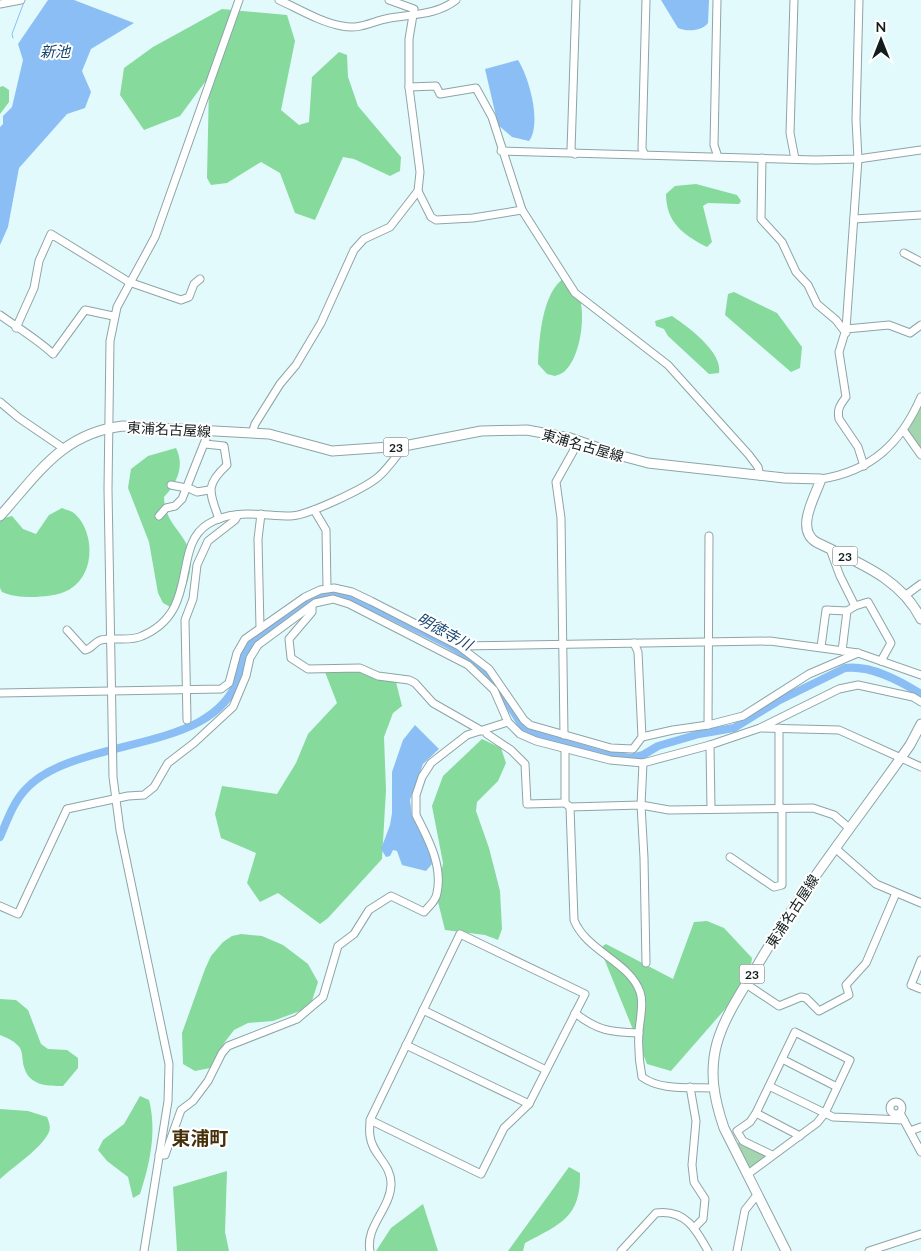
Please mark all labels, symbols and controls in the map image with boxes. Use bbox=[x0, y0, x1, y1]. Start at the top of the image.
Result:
north arrow bbox=[856, 15, 906, 65]
text: N bbox=[876, 18, 886, 35]
water label: 新池 bbox=[40, 42, 72, 60]
street label: 東浦名古屋線 bbox=[127, 418, 211, 440]
street label: 東浦名古屋線 bbox=[540, 425, 626, 465]
road number: 23 bbox=[384, 438, 408, 457]
road number: 23 bbox=[832, 546, 858, 566]
water label: 明徳寺川 bbox=[414, 609, 477, 654]
street label: 東浦名古屋線 bbox=[762, 871, 822, 951]
road number: 23 bbox=[740, 964, 764, 984]
district label: 東浦町 bbox=[171, 1126, 229, 1149]

